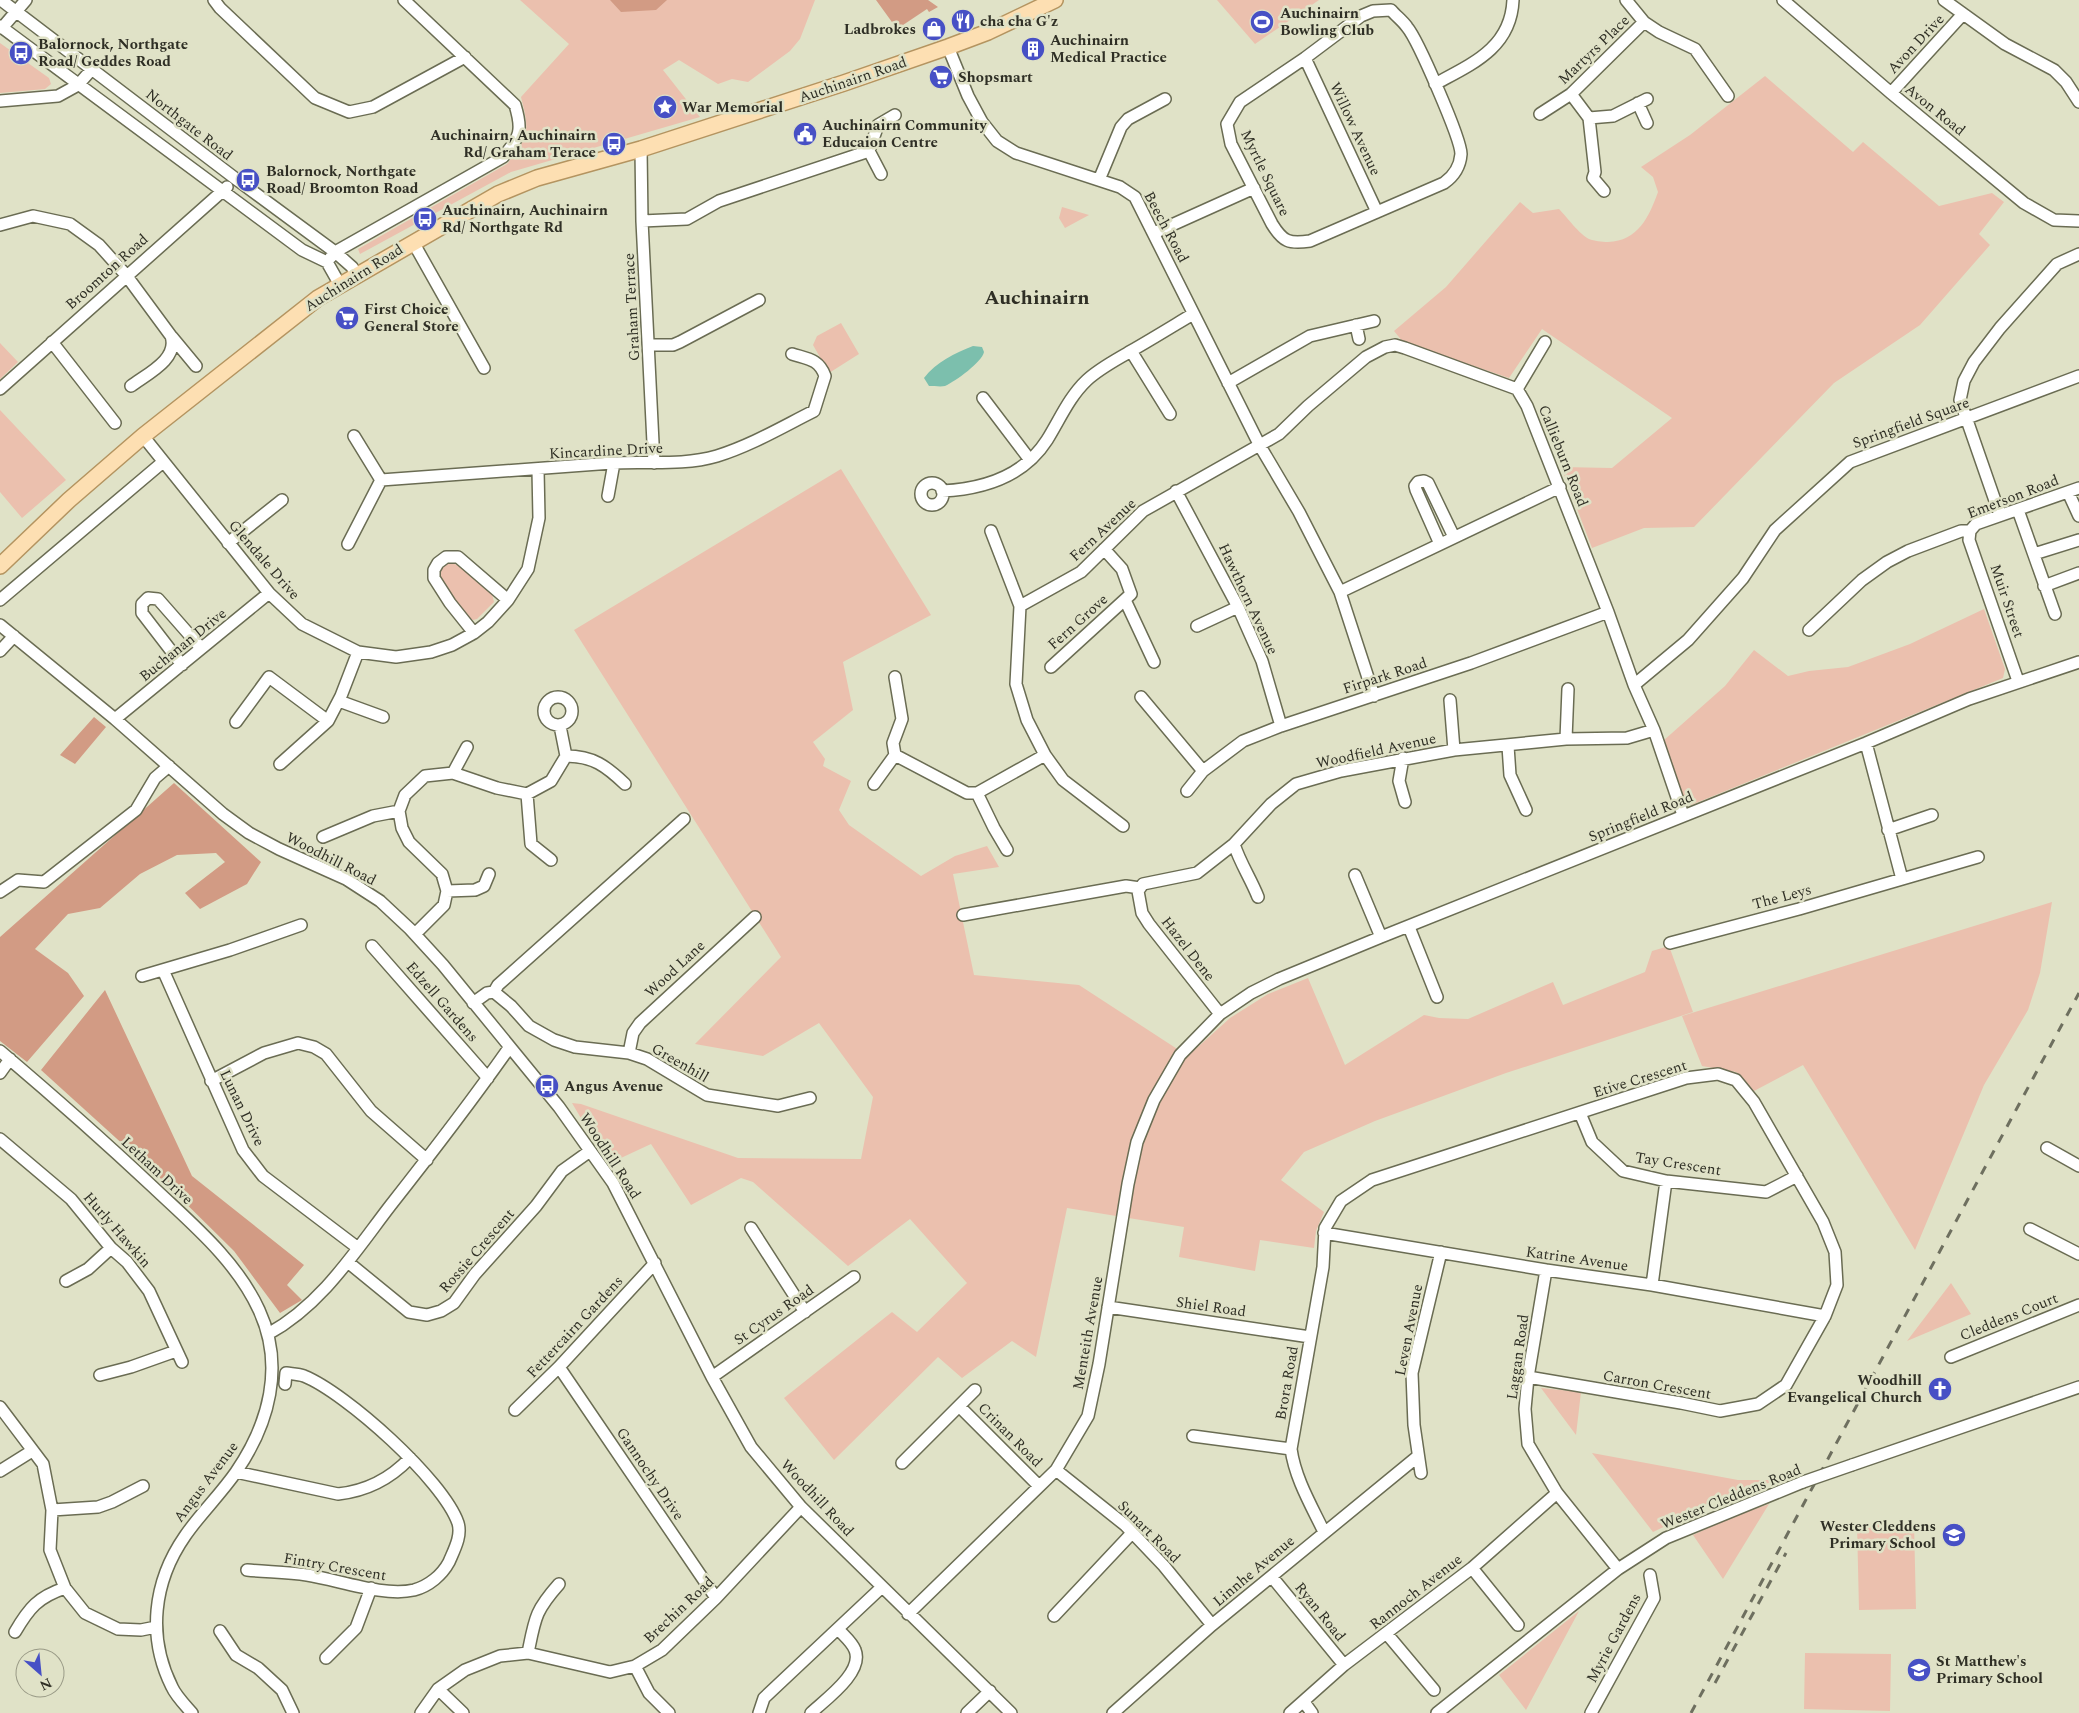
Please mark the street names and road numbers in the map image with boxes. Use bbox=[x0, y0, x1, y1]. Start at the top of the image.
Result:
street label: Avon Drive bbox=[1882, 9, 1950, 79]
street label: Martyrs Place bbox=[1553, 10, 1635, 90]
street label: Auchinairn Road bbox=[796, 51, 910, 109]
street label: Willow Avenue bbox=[1323, 78, 1387, 180]
street label: Avon Road bbox=[1900, 78, 1970, 142]
street label: Northgate Road bbox=[140, 83, 238, 167]
street label: Myrtle Square bbox=[1234, 126, 1296, 220]
street label: Beech Road bbox=[1138, 187, 1194, 267]
street label: Broomton Road bbox=[60, 228, 154, 316]
street label: Auchinairn Road bbox=[300, 238, 408, 318]
street label: Graham Terrace bbox=[618, 252, 646, 362]
street label: Springfield Square bbox=[1849, 391, 1973, 455]
street label: Callieburn Road bbox=[1532, 402, 1594, 510]
street label: Kincardine Drive bbox=[548, 437, 664, 465]
street label: Emerson Road bbox=[1964, 469, 2062, 525]
street label: Fern Avenue bbox=[1064, 493, 1142, 567]
street label: Glendale Drive bbox=[223, 515, 305, 605]
street label: Hawthorn Avenue bbox=[1212, 539, 1284, 659]
street label: Muir Street bbox=[1984, 561, 2030, 641]
street label: Fern Grove bbox=[1043, 589, 1113, 655]
street label: Buchanan Drive bbox=[134, 602, 232, 688]
street label: Firpark Road bbox=[1340, 652, 1430, 700]
street label: Woodfield Avenue bbox=[1314, 727, 1438, 775]
street label: Springfield Road bbox=[1585, 785, 1697, 849]
street label: Woodhill Road bbox=[282, 826, 380, 892]
street label: The Leys bbox=[1750, 878, 1814, 916]
street label: Hazel Dene bbox=[1155, 912, 1221, 986]
street label: Wood Lane bbox=[639, 935, 711, 1003]
street label: Edzell Gardens bbox=[400, 956, 484, 1048]
street label: Greenhill bbox=[647, 1037, 713, 1089]
street label: Etive Crescent bbox=[1590, 1054, 1690, 1104]
street label: Lunan Drive bbox=[213, 1066, 271, 1150]
street label: Woodhill Road bbox=[573, 1108, 647, 1204]
street label: Letham Drive bbox=[116, 1131, 198, 1211]
street label: Tay Crescent bbox=[1633, 1146, 1723, 1182]
street label: Hurly Hawkin bbox=[77, 1187, 157, 1273]
street label: Rossie Crescent bbox=[434, 1204, 520, 1298]
street label: Katrine Avenue bbox=[1524, 1240, 1630, 1278]
street label: Fettercairn Gardens bbox=[521, 1270, 629, 1384]
street label: Menteith Avenue bbox=[1067, 1274, 1109, 1392]
street label: St Cyrus Road bbox=[729, 1279, 819, 1351]
street label: Leven Avenue bbox=[1389, 1282, 1429, 1378]
street label: Cleddens Court bbox=[1956, 1287, 2062, 1347]
street label: Shiel Road bbox=[1174, 1291, 1248, 1323]
street label: Laggan Road bbox=[1501, 1313, 1535, 1401]
street label: Brora Road bbox=[1269, 1344, 1305, 1422]
street label: Carron Crescent bbox=[1601, 1364, 1713, 1406]
street label: Crinan Road bbox=[972, 1397, 1048, 1473]
street label: Gannochy Drive bbox=[610, 1423, 690, 1525]
street label: Angus Avenue bbox=[168, 1437, 244, 1527]
street label: Woodhill Road bbox=[775, 1454, 859, 1542]
street label: Wester Cleddens Road bbox=[1657, 1458, 1805, 1536]
street label: Sunart Road bbox=[1112, 1495, 1186, 1569]
street label: Linnhe Avenue bbox=[1208, 1530, 1300, 1612]
street label: Fintry Crescent bbox=[282, 1547, 388, 1587]
street label: Rannoch Avenue bbox=[1365, 1548, 1467, 1636]
street label: Brechin Road bbox=[638, 1571, 720, 1649]
street label: Ryan Road bbox=[1289, 1577, 1351, 1647]
street label: Myrie Gardens bbox=[1581, 1589, 1647, 1687]

